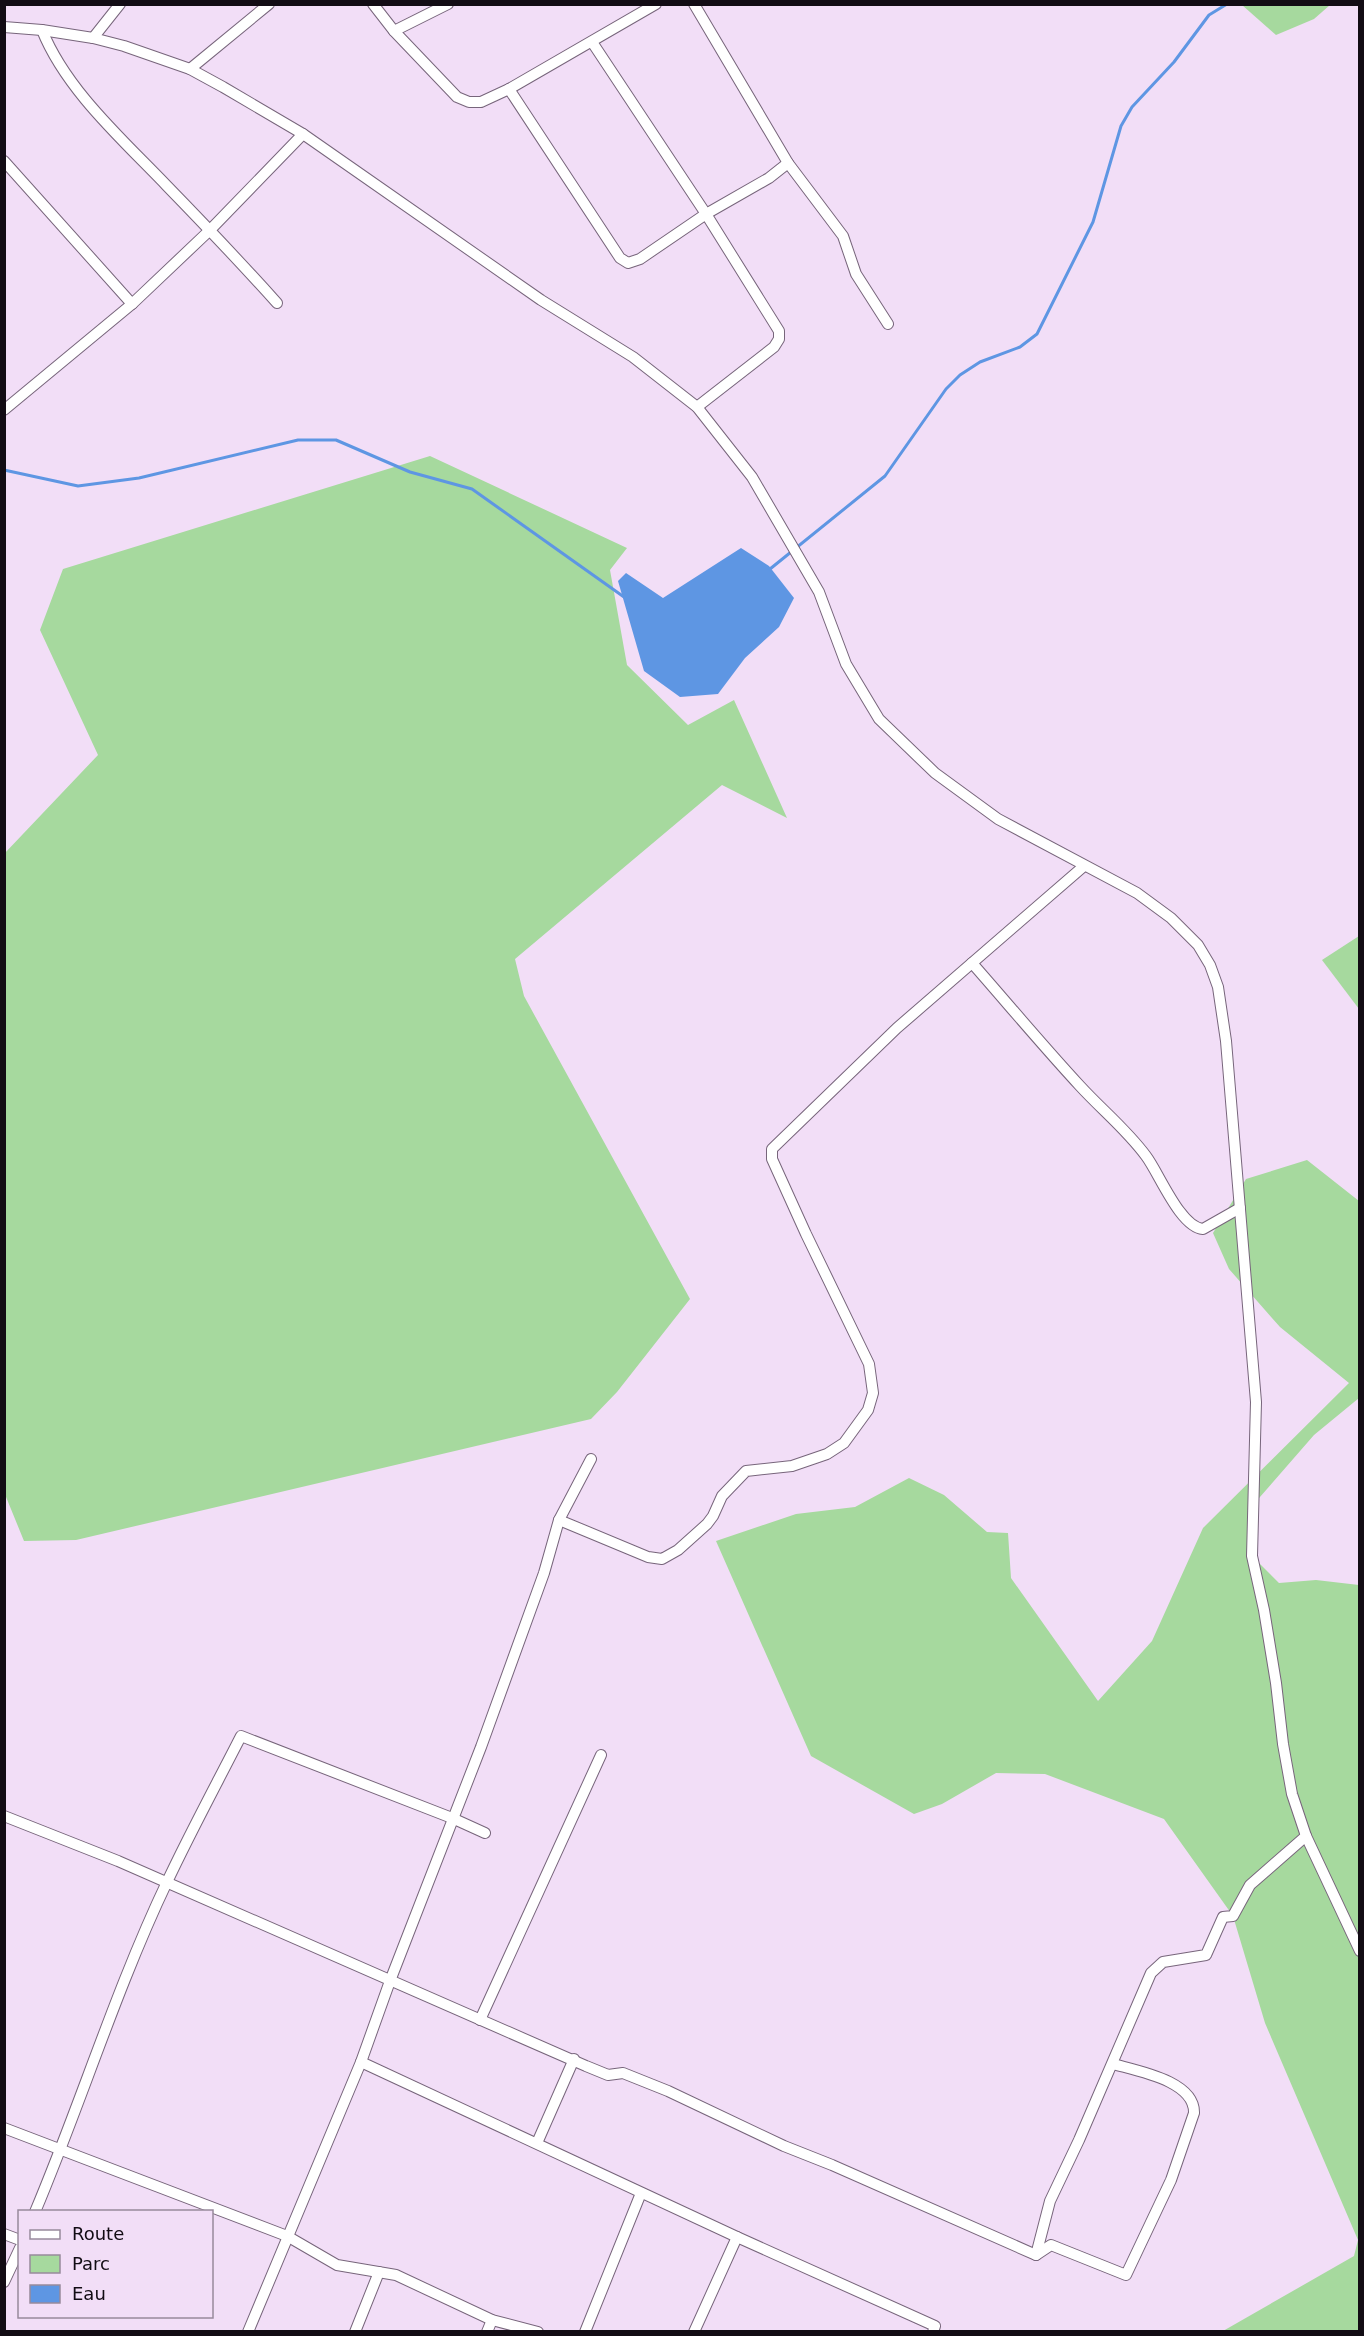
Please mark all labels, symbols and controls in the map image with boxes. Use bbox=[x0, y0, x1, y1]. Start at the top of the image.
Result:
legend bbox=[18, 2210, 213, 2318]
text: Route bbox=[72, 2223, 124, 2244]
text: Parc bbox=[72, 2253, 110, 2274]
text: Eau bbox=[72, 2283, 106, 2304]

